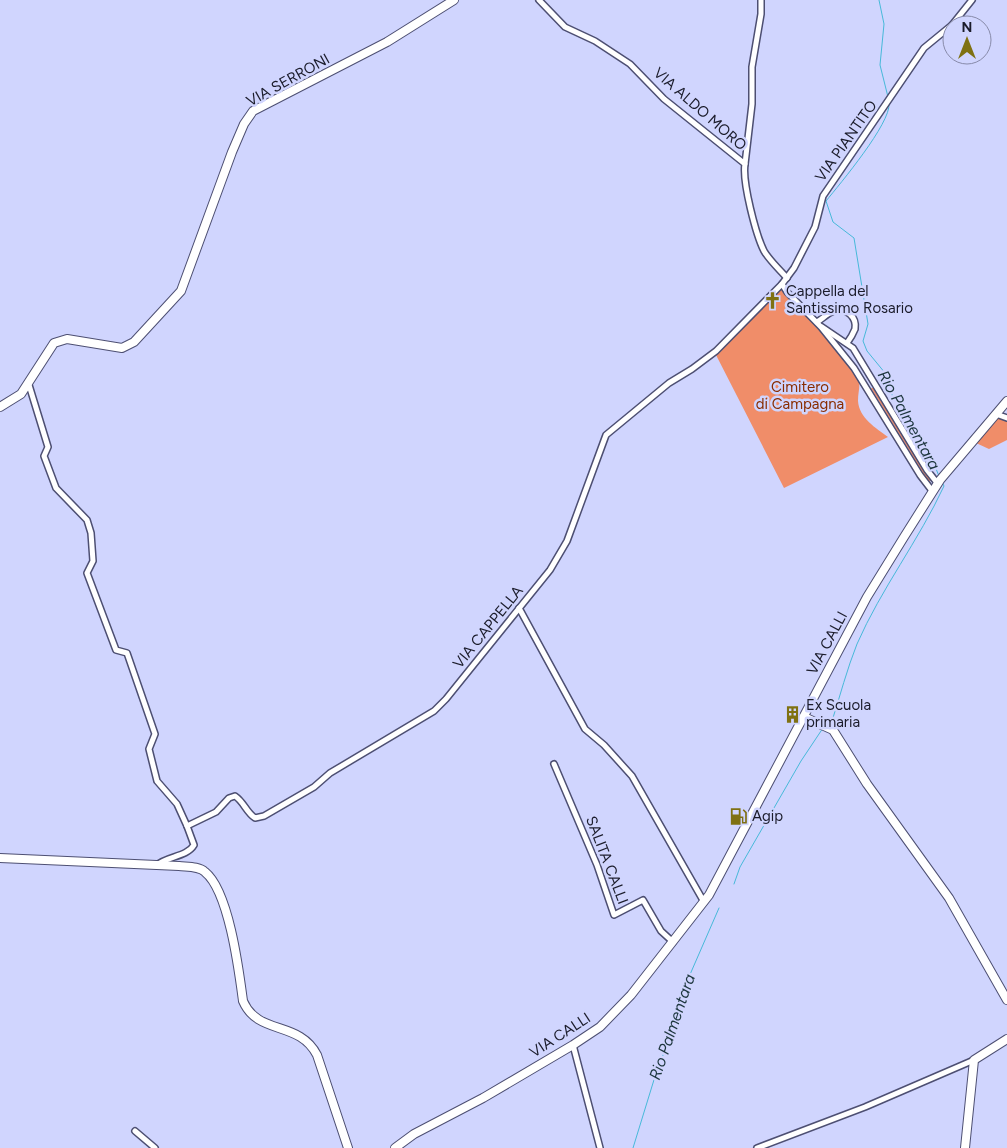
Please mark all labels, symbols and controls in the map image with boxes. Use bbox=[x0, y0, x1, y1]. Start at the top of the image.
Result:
north arrow bbox=[942, 15, 992, 65]
text: N bbox=[962, 19, 972, 36]
street label: VIA SERRONI bbox=[243, 50, 333, 110]
street label: VIA ALDO MORO bbox=[650, 64, 750, 154]
street label: VIA PIANTITO bbox=[811, 97, 881, 185]
place label: Cappella del Santissimo Rosario bbox=[786, 282, 913, 317]
church icon: Cappella del Santissimo Rosario bbox=[762, 290, 782, 310]
water label: Rio Palmentara bbox=[874, 367, 944, 473]
park label: Cimitero di Campagna bbox=[756, 378, 844, 413]
street label: VIA CAPPELLA bbox=[449, 582, 527, 672]
street label: VIA CALLI bbox=[803, 608, 851, 678]
place label: Ex Scuola primaria bbox=[806, 696, 871, 731]
building icon: Ex Scuola primaria bbox=[782, 704, 802, 724]
fuel station icon: Agip bbox=[728, 806, 748, 826]
place label: Agip bbox=[752, 807, 783, 825]
street label: SALITA CALLI bbox=[582, 813, 632, 907]
water label: Rio Palmentara bbox=[645, 972, 699, 1082]
street label: VIA CALLI bbox=[526, 1009, 594, 1061]

